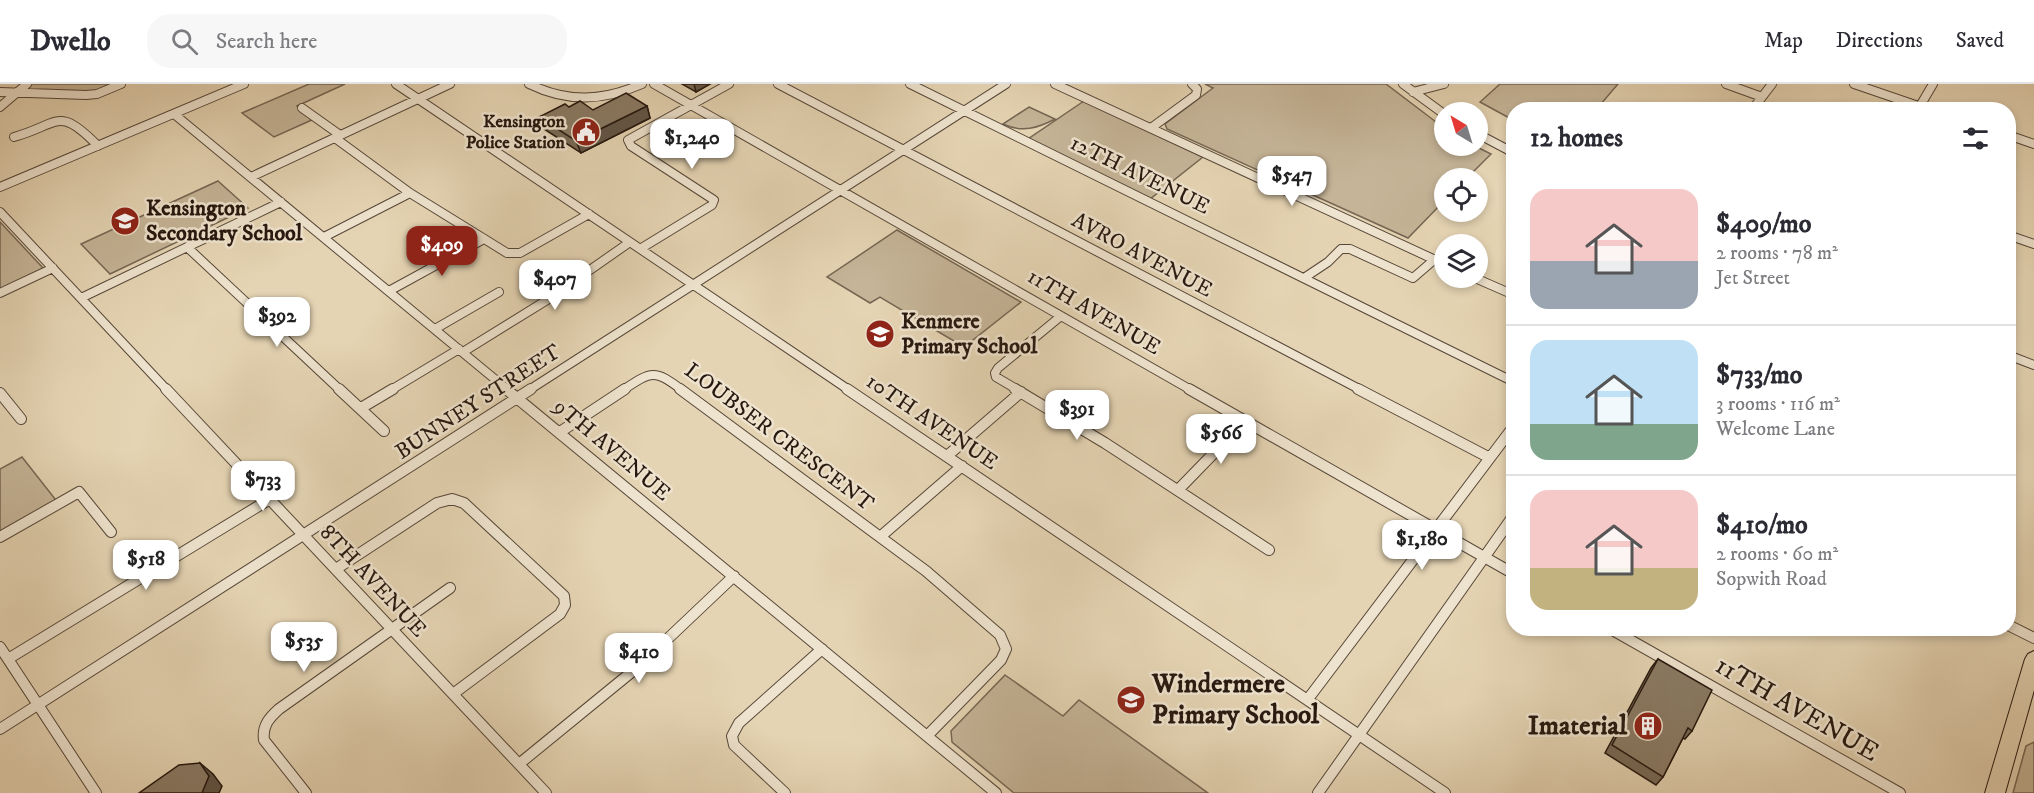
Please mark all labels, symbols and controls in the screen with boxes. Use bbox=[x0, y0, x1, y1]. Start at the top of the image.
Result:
search box bbox=[147, 14, 567, 68]
text: Dwello bbox=[30, 24, 111, 59]
icon: search bbox=[168, 25, 201, 58]
text: Search here bbox=[216, 28, 317, 55]
text: Map bbox=[1764, 28, 1803, 54]
text: Directions bbox=[1836, 28, 1923, 54]
text: Saved bbox=[1956, 28, 2004, 54]
north arrow bbox=[1434, 102, 1488, 156]
map controls bbox=[1434, 102, 1488, 288]
place label: Kensington Police Station bbox=[466, 111, 566, 154]
public building icon: Kensington Police Station bbox=[570, 116, 602, 148]
pin: $1,240 bbox=[643, 119, 741, 170]
text: 12 homes bbox=[1530, 122, 1623, 155]
icon: filters bbox=[1959, 122, 1992, 155]
text: $1,240 bbox=[664, 126, 720, 151]
street label: 12TH AVENUE bbox=[1066, 129, 1214, 221]
pin: $547 bbox=[1256, 156, 1328, 207]
text: $547 bbox=[1271, 163, 1313, 188]
button: locate bbox=[1434, 168, 1488, 222]
place label: Kensington Secondary School bbox=[146, 195, 303, 247]
school or university icon: Kensington Secondary School bbox=[109, 205, 141, 237]
street label: AVRO AVENUE bbox=[1067, 207, 1217, 303]
text: $409/mo bbox=[1716, 208, 1811, 241]
icon: home bbox=[1578, 213, 1650, 285]
pin: $409 bbox=[406, 226, 478, 277]
text: $409 bbox=[420, 233, 464, 258]
button: layers bbox=[1434, 234, 1488, 288]
text: 2 rooms · 78 m² bbox=[1716, 241, 1838, 266]
pin: $407 bbox=[519, 260, 591, 311]
street label: 11TH AVENUE bbox=[1022, 263, 1166, 361]
text: Jet Street bbox=[1716, 266, 1790, 291]
text: $407 bbox=[533, 267, 577, 292]
pin: $392 bbox=[241, 297, 313, 348]
text: $392 bbox=[258, 304, 296, 329]
place label: Kenmere Primary School bbox=[901, 308, 1038, 360]
school or university icon: Kenmere Primary School bbox=[864, 318, 896, 350]
street label: BUNNEY STREET bbox=[390, 338, 566, 466]
street label: LOUBSER CRESCENT bbox=[679, 357, 879, 517]
text: $733/mo bbox=[1716, 359, 1802, 392]
icon: home bbox=[1578, 364, 1650, 436]
street label: 10TH AVENUE bbox=[861, 368, 1003, 476]
pin: $391 bbox=[1041, 390, 1113, 441]
text: 3 rooms · 116 m² bbox=[1716, 392, 1840, 417]
street label: 9TH AVENUE bbox=[547, 393, 676, 507]
text: $391 bbox=[1059, 397, 1095, 422]
pin: $566 bbox=[1185, 414, 1257, 465]
text: Welcome Lane bbox=[1716, 417, 1835, 442]
text: $566 bbox=[1200, 421, 1242, 446]
pin: $733 bbox=[227, 461, 299, 512]
text: $733 bbox=[245, 468, 281, 493]
text: $410/mo bbox=[1716, 509, 1808, 542]
icon: home bbox=[1578, 514, 1650, 586]
street label: 8TH AVENUE bbox=[314, 519, 432, 643]
pin: $1,180 bbox=[1373, 520, 1471, 571]
text: $1,180 bbox=[1396, 527, 1448, 552]
pin: $518 bbox=[110, 540, 182, 591]
text: 2 rooms · 60 m² bbox=[1716, 542, 1838, 567]
text: $518 bbox=[127, 547, 165, 572]
text: Sopwith Road bbox=[1716, 567, 1827, 592]
pin: $535 bbox=[268, 622, 340, 673]
text: $535 bbox=[285, 629, 323, 654]
pin: $410 bbox=[603, 633, 675, 684]
text: $410 bbox=[619, 640, 659, 665]
street label: 11TH AVENUE bbox=[1709, 648, 1885, 770]
place label: Windermere Primary School bbox=[1151, 667, 1320, 732]
school or university icon: Windermere Primary School bbox=[1115, 684, 1147, 716]
place label: Imaterial bbox=[1528, 709, 1628, 743]
building icon: Imaterial bbox=[1632, 710, 1664, 742]

